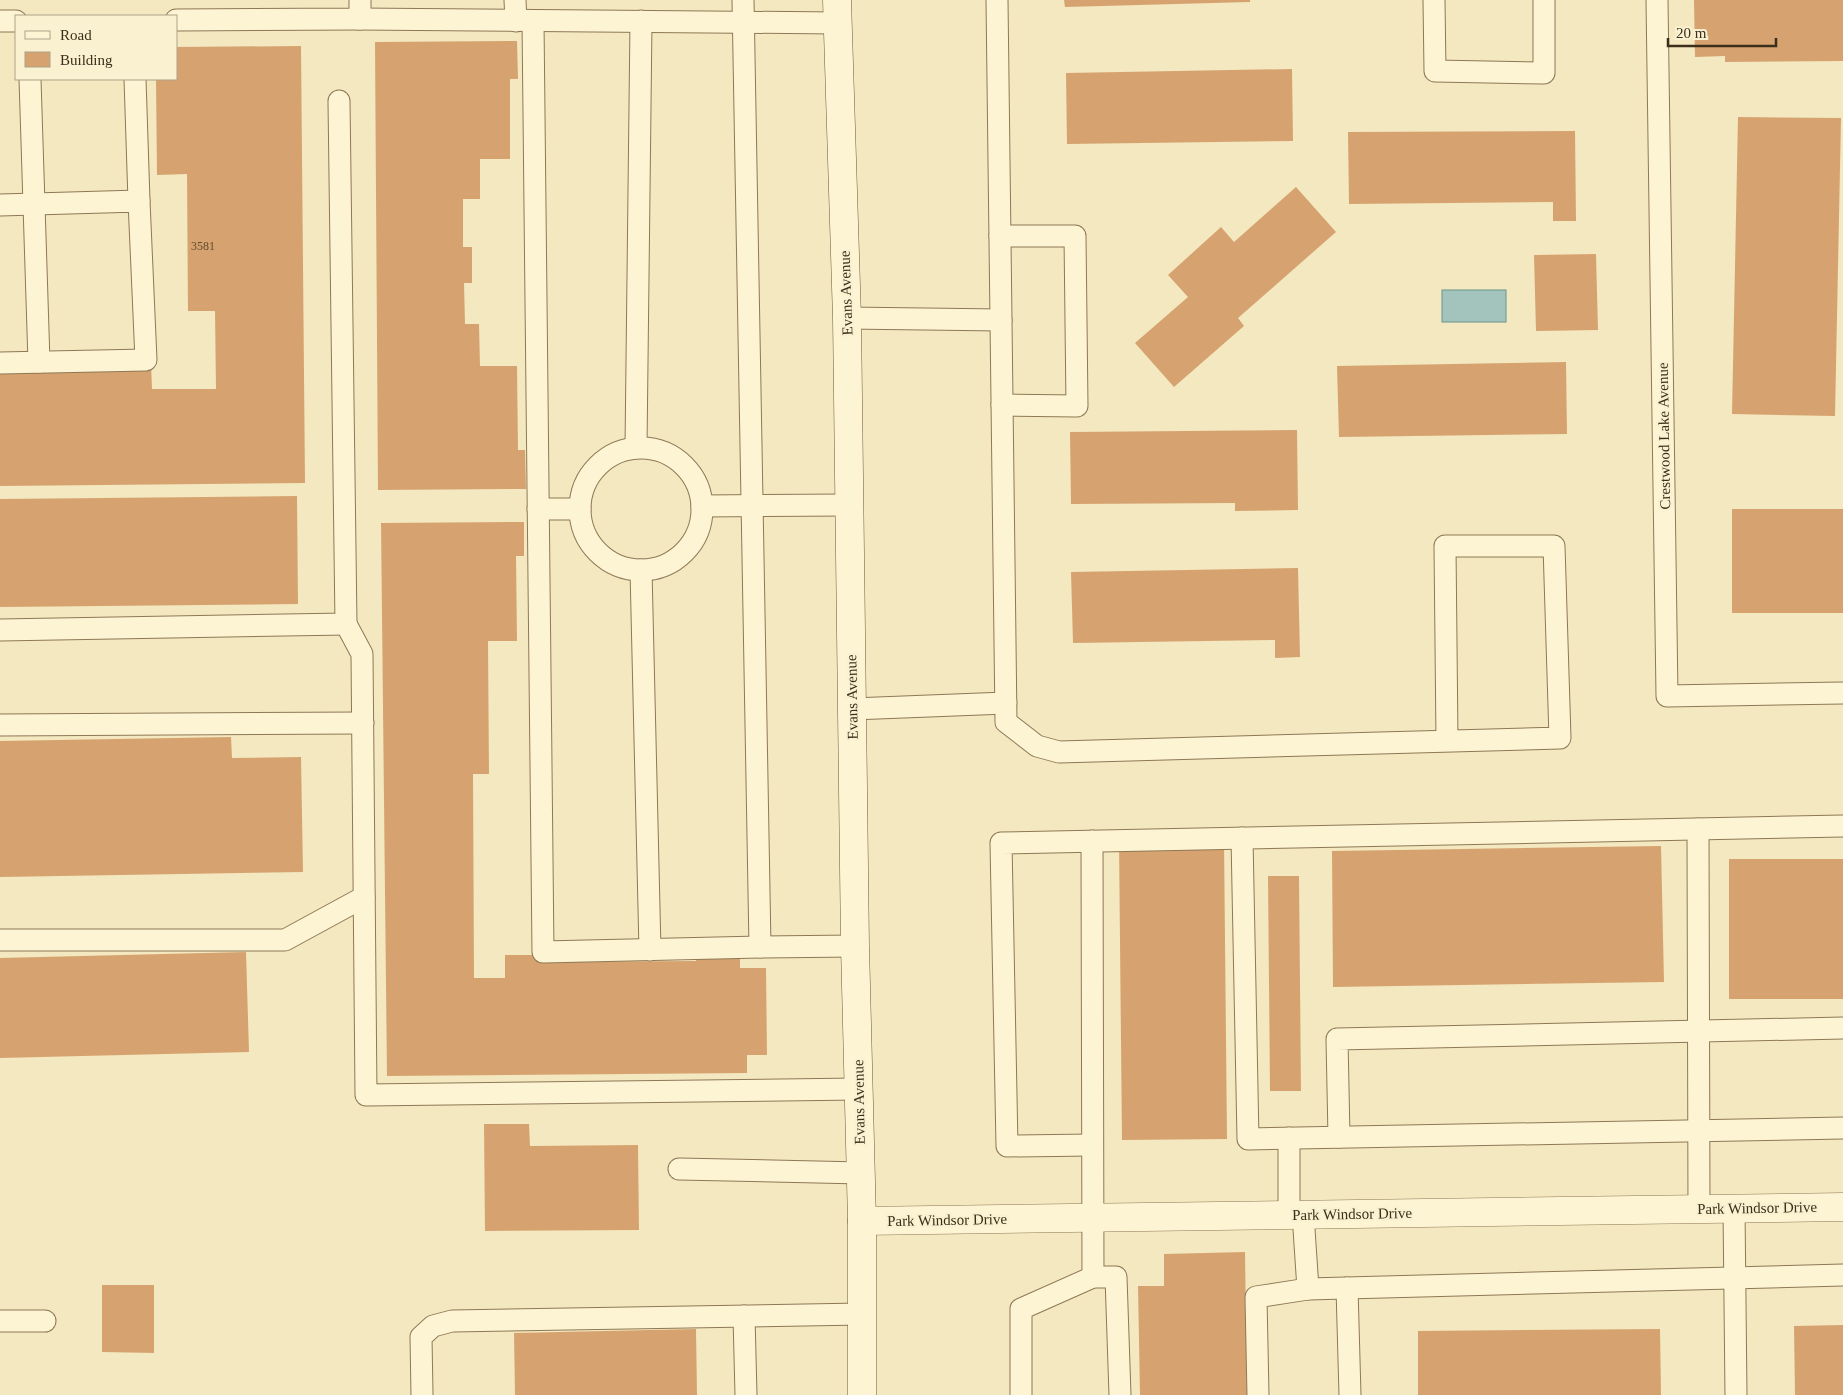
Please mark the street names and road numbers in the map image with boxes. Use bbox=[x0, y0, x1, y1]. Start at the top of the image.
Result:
street label: Evans Avenue bbox=[837, 250, 855, 336]
street label: Crestwood Lake Avenue bbox=[1655, 362, 1673, 510]
street label: Evans Avenue bbox=[843, 654, 861, 740]
street label: Evans Avenue bbox=[850, 1059, 868, 1145]
street label: Park Windsor Drive bbox=[1697, 1199, 1817, 1217]
street label: Park Windsor Drive bbox=[1292, 1205, 1412, 1223]
street label: Park Windsor Drive bbox=[887, 1211, 1007, 1229]

